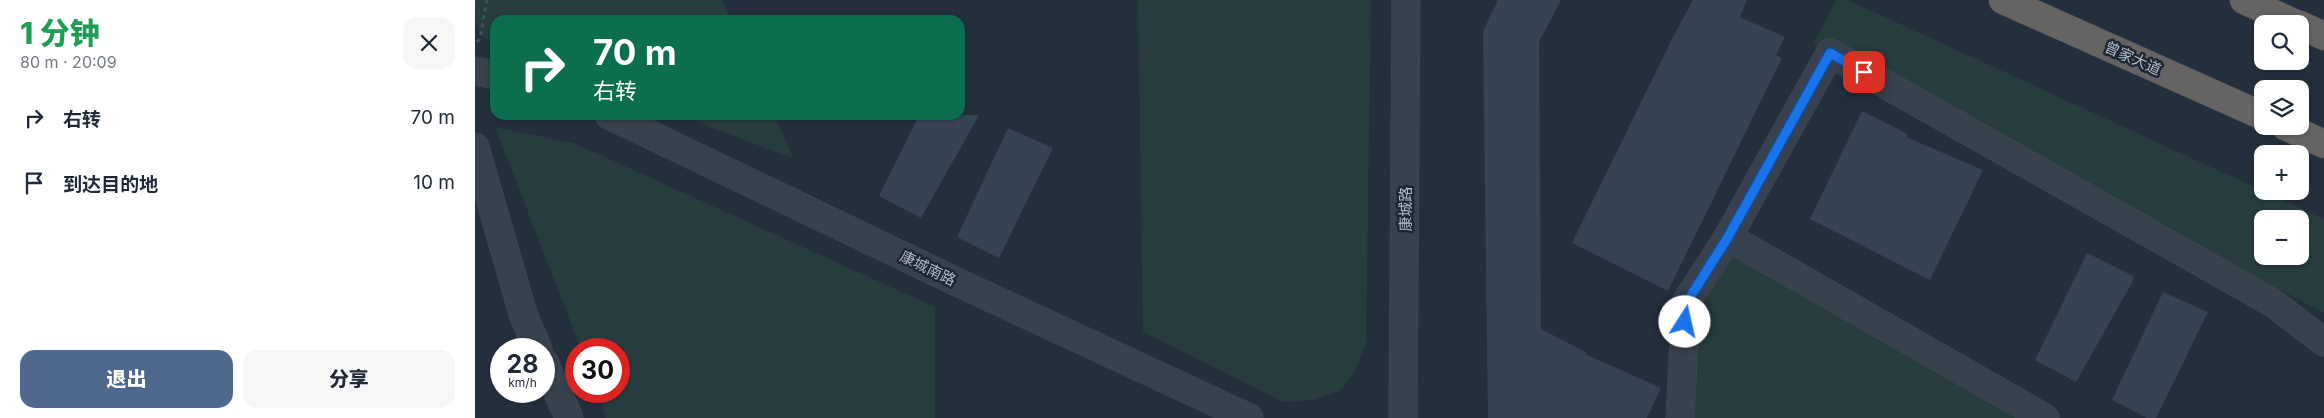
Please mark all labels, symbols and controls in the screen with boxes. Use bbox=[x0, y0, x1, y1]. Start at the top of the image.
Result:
text: 1 分钟 bbox=[20, 15, 100, 51]
map controls bbox=[2254, 15, 2309, 265]
button: search bbox=[2254, 15, 2309, 70]
button: close bbox=[403, 17, 455, 69]
text: 70 m bbox=[593, 31, 677, 73]
icon: right bbox=[510, 35, 575, 100]
street label: 曾家大道 bbox=[2102, 37, 2164, 79]
pin bbox=[1843, 51, 1885, 93]
text: 80 m · 20:09 bbox=[20, 52, 117, 72]
icon: arrive bbox=[1850, 58, 1878, 86]
text: 右转 bbox=[593, 78, 637, 104]
button: layers bbox=[2254, 80, 2309, 135]
icon: right bbox=[20, 104, 48, 132]
text: 70 m bbox=[411, 106, 455, 129]
text: 右转 bbox=[63, 108, 101, 131]
button: + bbox=[2254, 145, 2309, 200]
icon: arrive bbox=[20, 169, 48, 197]
text: 10 m bbox=[413, 171, 455, 194]
text: 到达目的地 bbox=[63, 173, 158, 196]
street label: 康城路 bbox=[1396, 186, 1415, 232]
button: − bbox=[2254, 210, 2309, 265]
street label: 康城南路 bbox=[897, 246, 959, 290]
position arrow bbox=[1658, 295, 1710, 347]
speed limit sign: 30 bbox=[565, 338, 630, 403]
text: 28 bbox=[506, 349, 539, 379]
button: 退出 bbox=[20, 350, 233, 408]
button: 分享 bbox=[243, 350, 455, 408]
text: km/h bbox=[508, 375, 537, 390]

